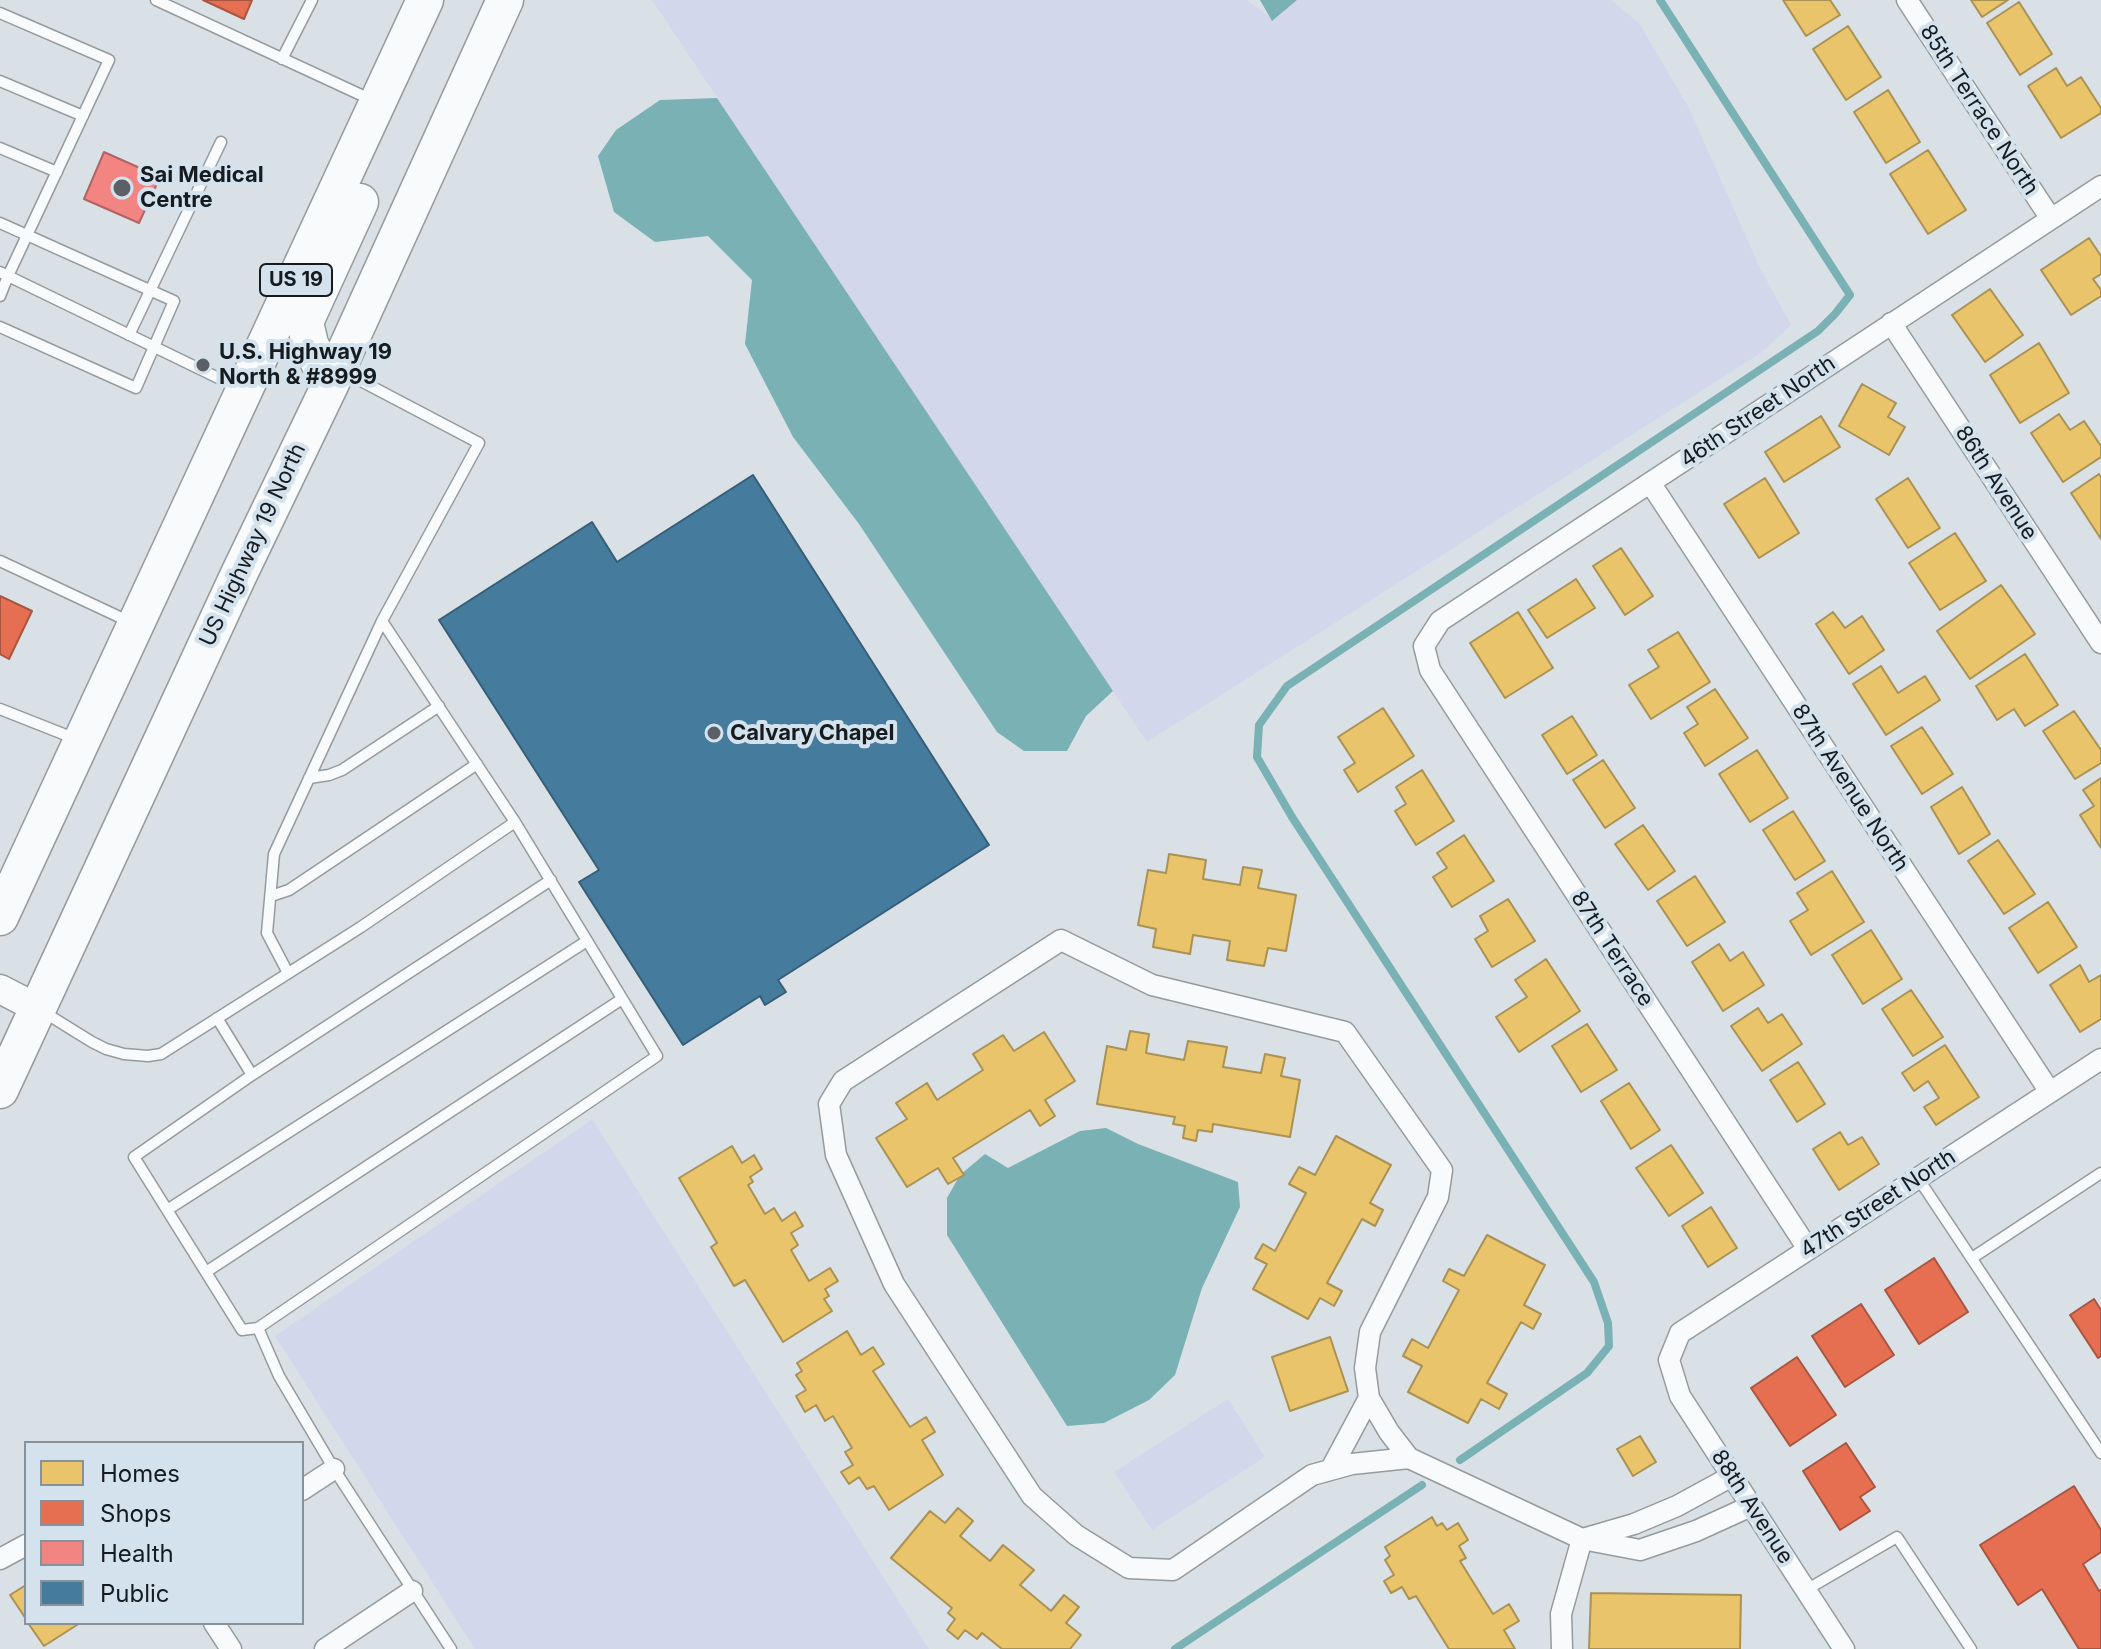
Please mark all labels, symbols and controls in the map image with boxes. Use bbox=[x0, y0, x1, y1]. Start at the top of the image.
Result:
street label: 85th Terrace North bbox=[1914, 20, 2044, 200]
place label: Sai Medical Centre bbox=[140, 162, 264, 214]
marker: Sai Medical Centre bbox=[111, 177, 133, 199]
road number: US 19 bbox=[260, 264, 332, 296]
place label: U.S. Highway 19 North & #8999 bbox=[219, 339, 392, 390]
street label: 46th Street North bbox=[1676, 350, 1840, 474]
marker: U.S. Highway 19 North & #8999 bbox=[194, 356, 212, 374]
street label: 86th Avenue bbox=[1949, 421, 2043, 545]
street label: US Highway 19 North bbox=[194, 439, 312, 651]
street label: 87th Avenue North bbox=[1786, 699, 1914, 877]
place label: Calvary Chapel bbox=[730, 720, 894, 746]
marker: Calvary Chapel bbox=[705, 724, 723, 742]
street label: 87th Terrace bbox=[1565, 886, 1659, 1012]
street label: 47th Street North bbox=[1795, 1144, 1961, 1264]
legend bbox=[24, 1441, 304, 1625]
street label: 88th Avenue bbox=[1705, 1445, 1799, 1569]
text: Homes bbox=[100, 1459, 180, 1488]
text: Shops bbox=[100, 1499, 171, 1528]
text: Health bbox=[100, 1539, 174, 1568]
text: Public bbox=[100, 1579, 170, 1608]

